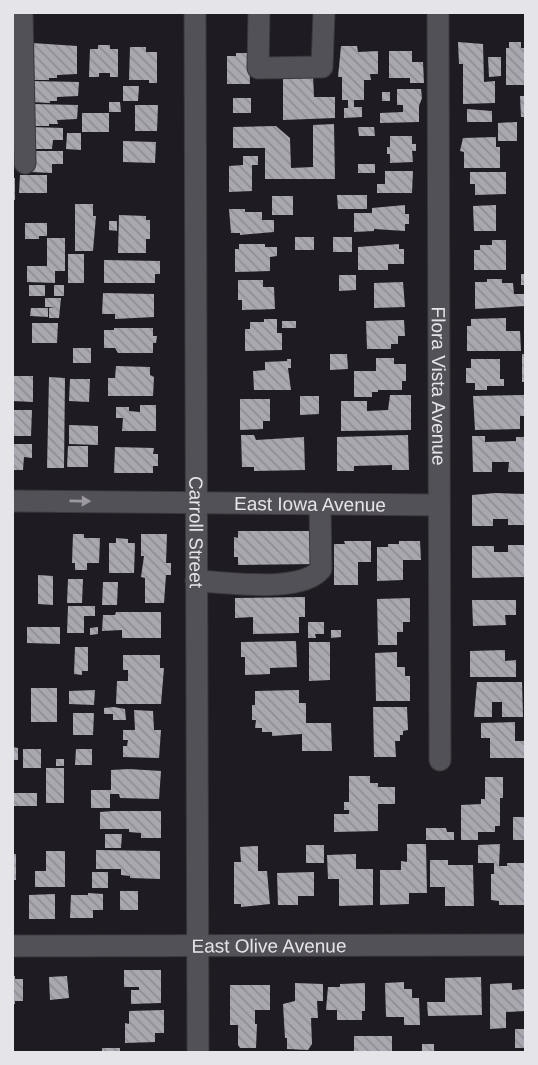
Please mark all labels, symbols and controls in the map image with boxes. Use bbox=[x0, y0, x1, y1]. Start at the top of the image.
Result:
street label: Flora Vista Avenue bbox=[428, 307, 449, 465]
street label: Carroll Street bbox=[185, 476, 207, 589]
street label: East Iowa Avenue bbox=[234, 493, 386, 516]
one-way arrow bbox=[70, 496, 92, 507]
street label: East Olive Avenue bbox=[191, 935, 347, 957]

